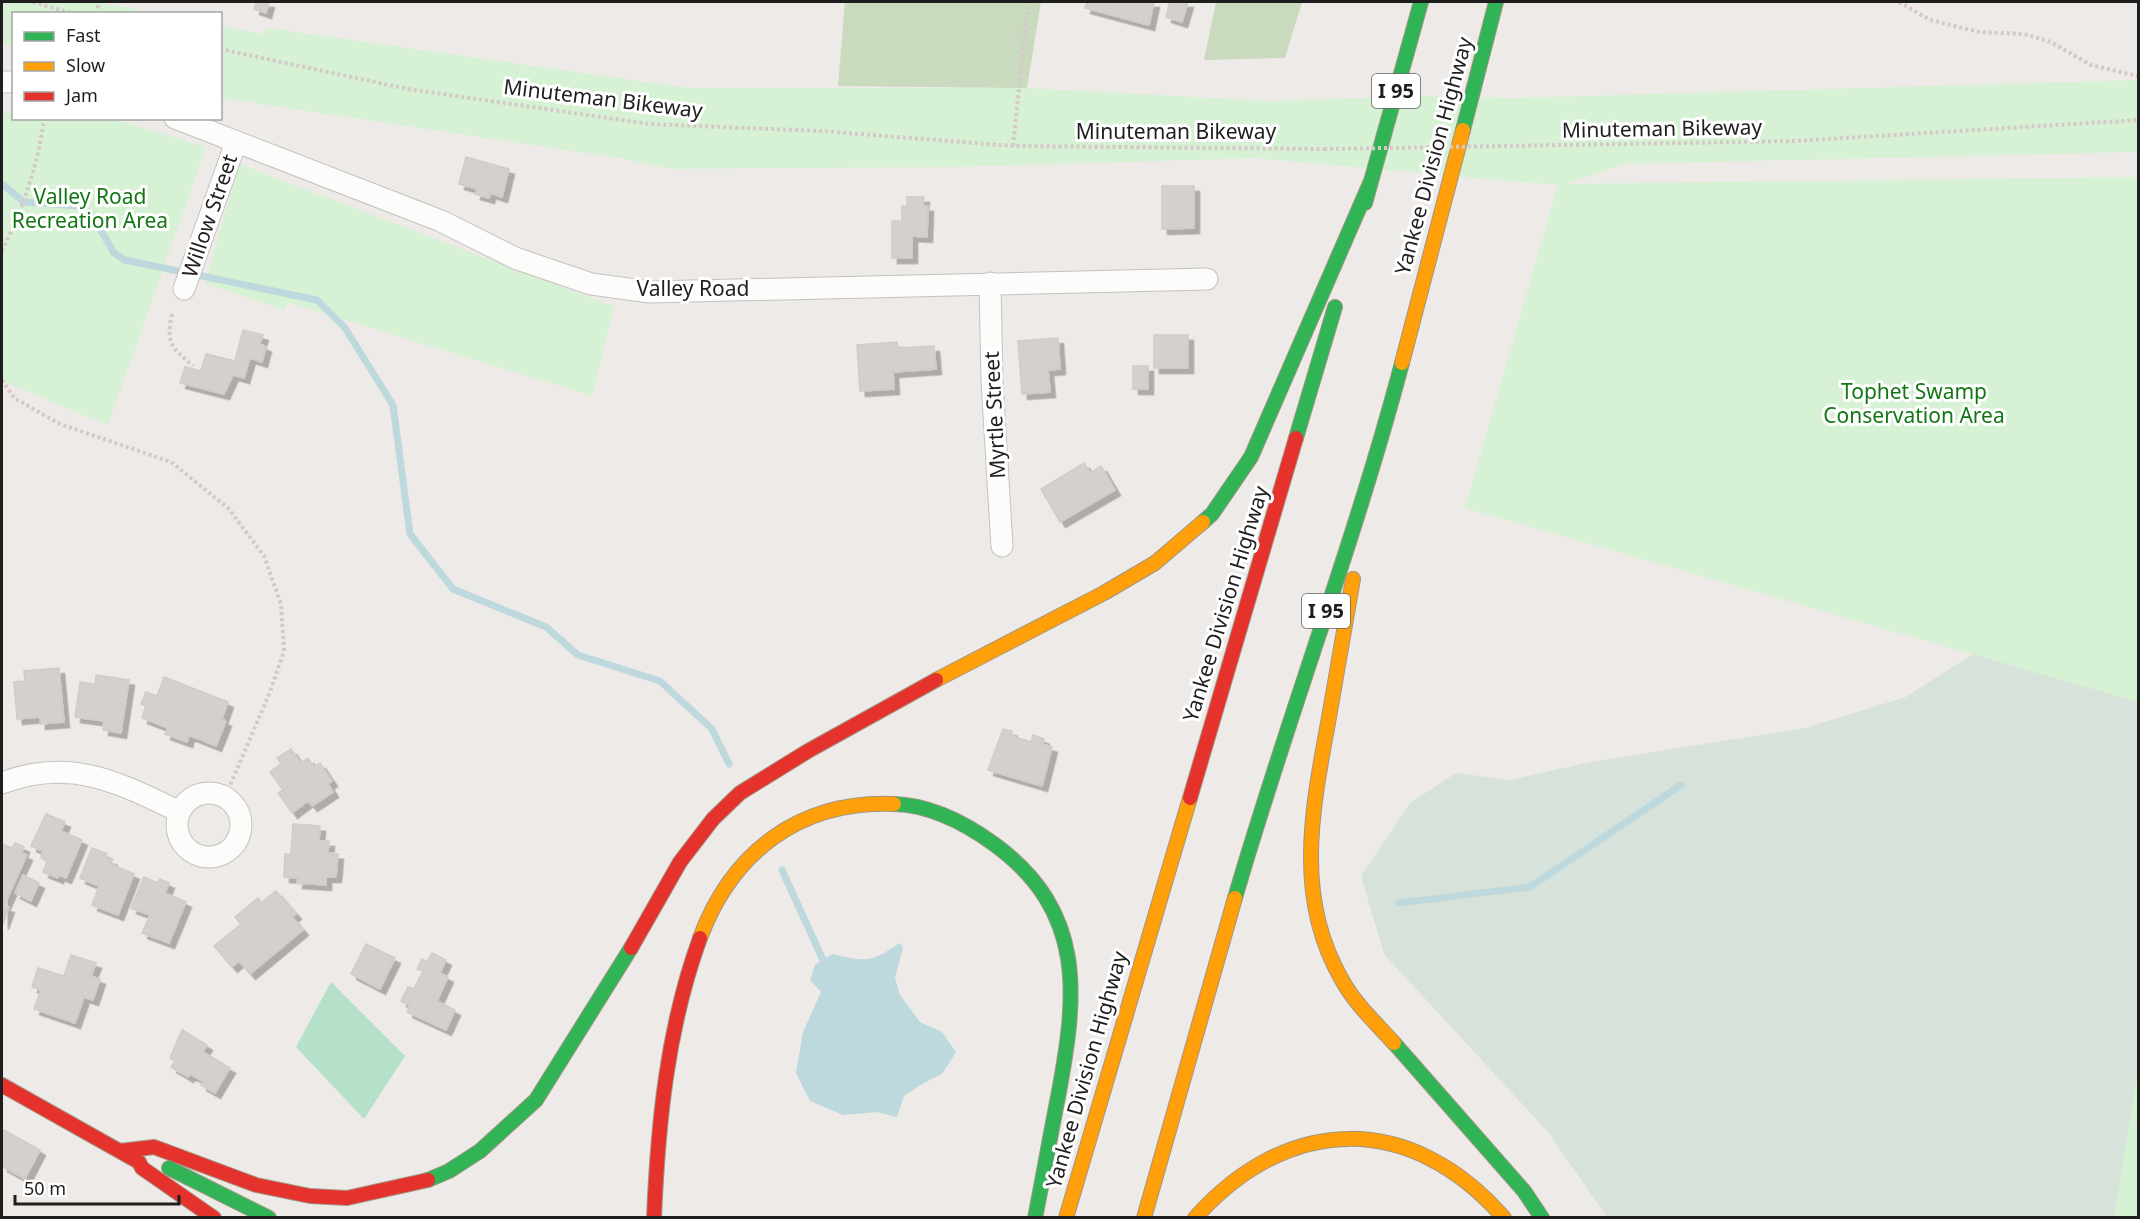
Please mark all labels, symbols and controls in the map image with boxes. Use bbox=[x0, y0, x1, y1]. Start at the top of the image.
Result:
legend bbox=[12, 12, 222, 120]
text: Fast bbox=[66, 23, 101, 47]
street label: Yankee Division Highway bbox=[1388, 33, 1478, 278]
text: Slow bbox=[66, 53, 105, 77]
street label: Minuteman Bikeway bbox=[502, 72, 705, 124]
road number: I 95 bbox=[1372, 74, 1420, 108]
text: Jam bbox=[64, 83, 98, 107]
street label: Minuteman Bikeway bbox=[1562, 112, 1763, 144]
street label: Minuteman Bikeway bbox=[1076, 117, 1276, 145]
street label: Willow Street bbox=[175, 150, 243, 281]
park label: Valley Road Recreation Area bbox=[12, 182, 168, 234]
street label: Valley Road bbox=[637, 274, 749, 302]
street label: Myrtle Street bbox=[977, 350, 1011, 479]
park label: Tophet Swamp Conservation Area bbox=[1823, 377, 2005, 429]
street label: Yankee Division Highway bbox=[1176, 482, 1274, 725]
road number: I 95 bbox=[1302, 594, 1350, 628]
street label: Yankee Division Highway bbox=[1039, 948, 1133, 1191]
scale bar bbox=[15, 1168, 178, 1206]
text: 50 m bbox=[24, 1176, 66, 1200]

